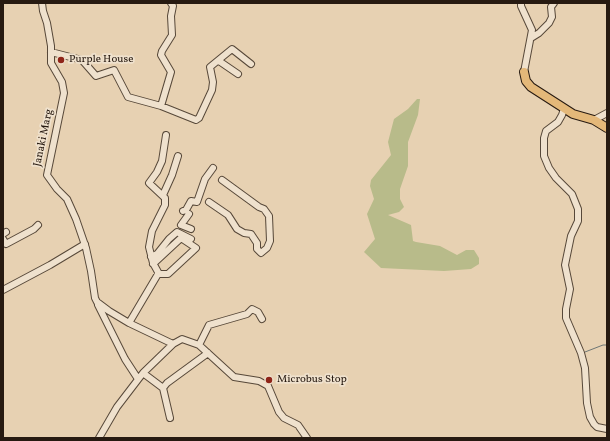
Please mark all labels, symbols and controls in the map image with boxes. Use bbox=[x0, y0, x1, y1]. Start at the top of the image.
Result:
place label: Purple House bbox=[69, 53, 133, 67]
marker: Purple House bbox=[56, 55, 66, 65]
street label: Janaki Marg bbox=[31, 108, 57, 168]
place label: Microbus Stop bbox=[277, 373, 347, 387]
marker: Microbus Stop bbox=[264, 375, 274, 385]

